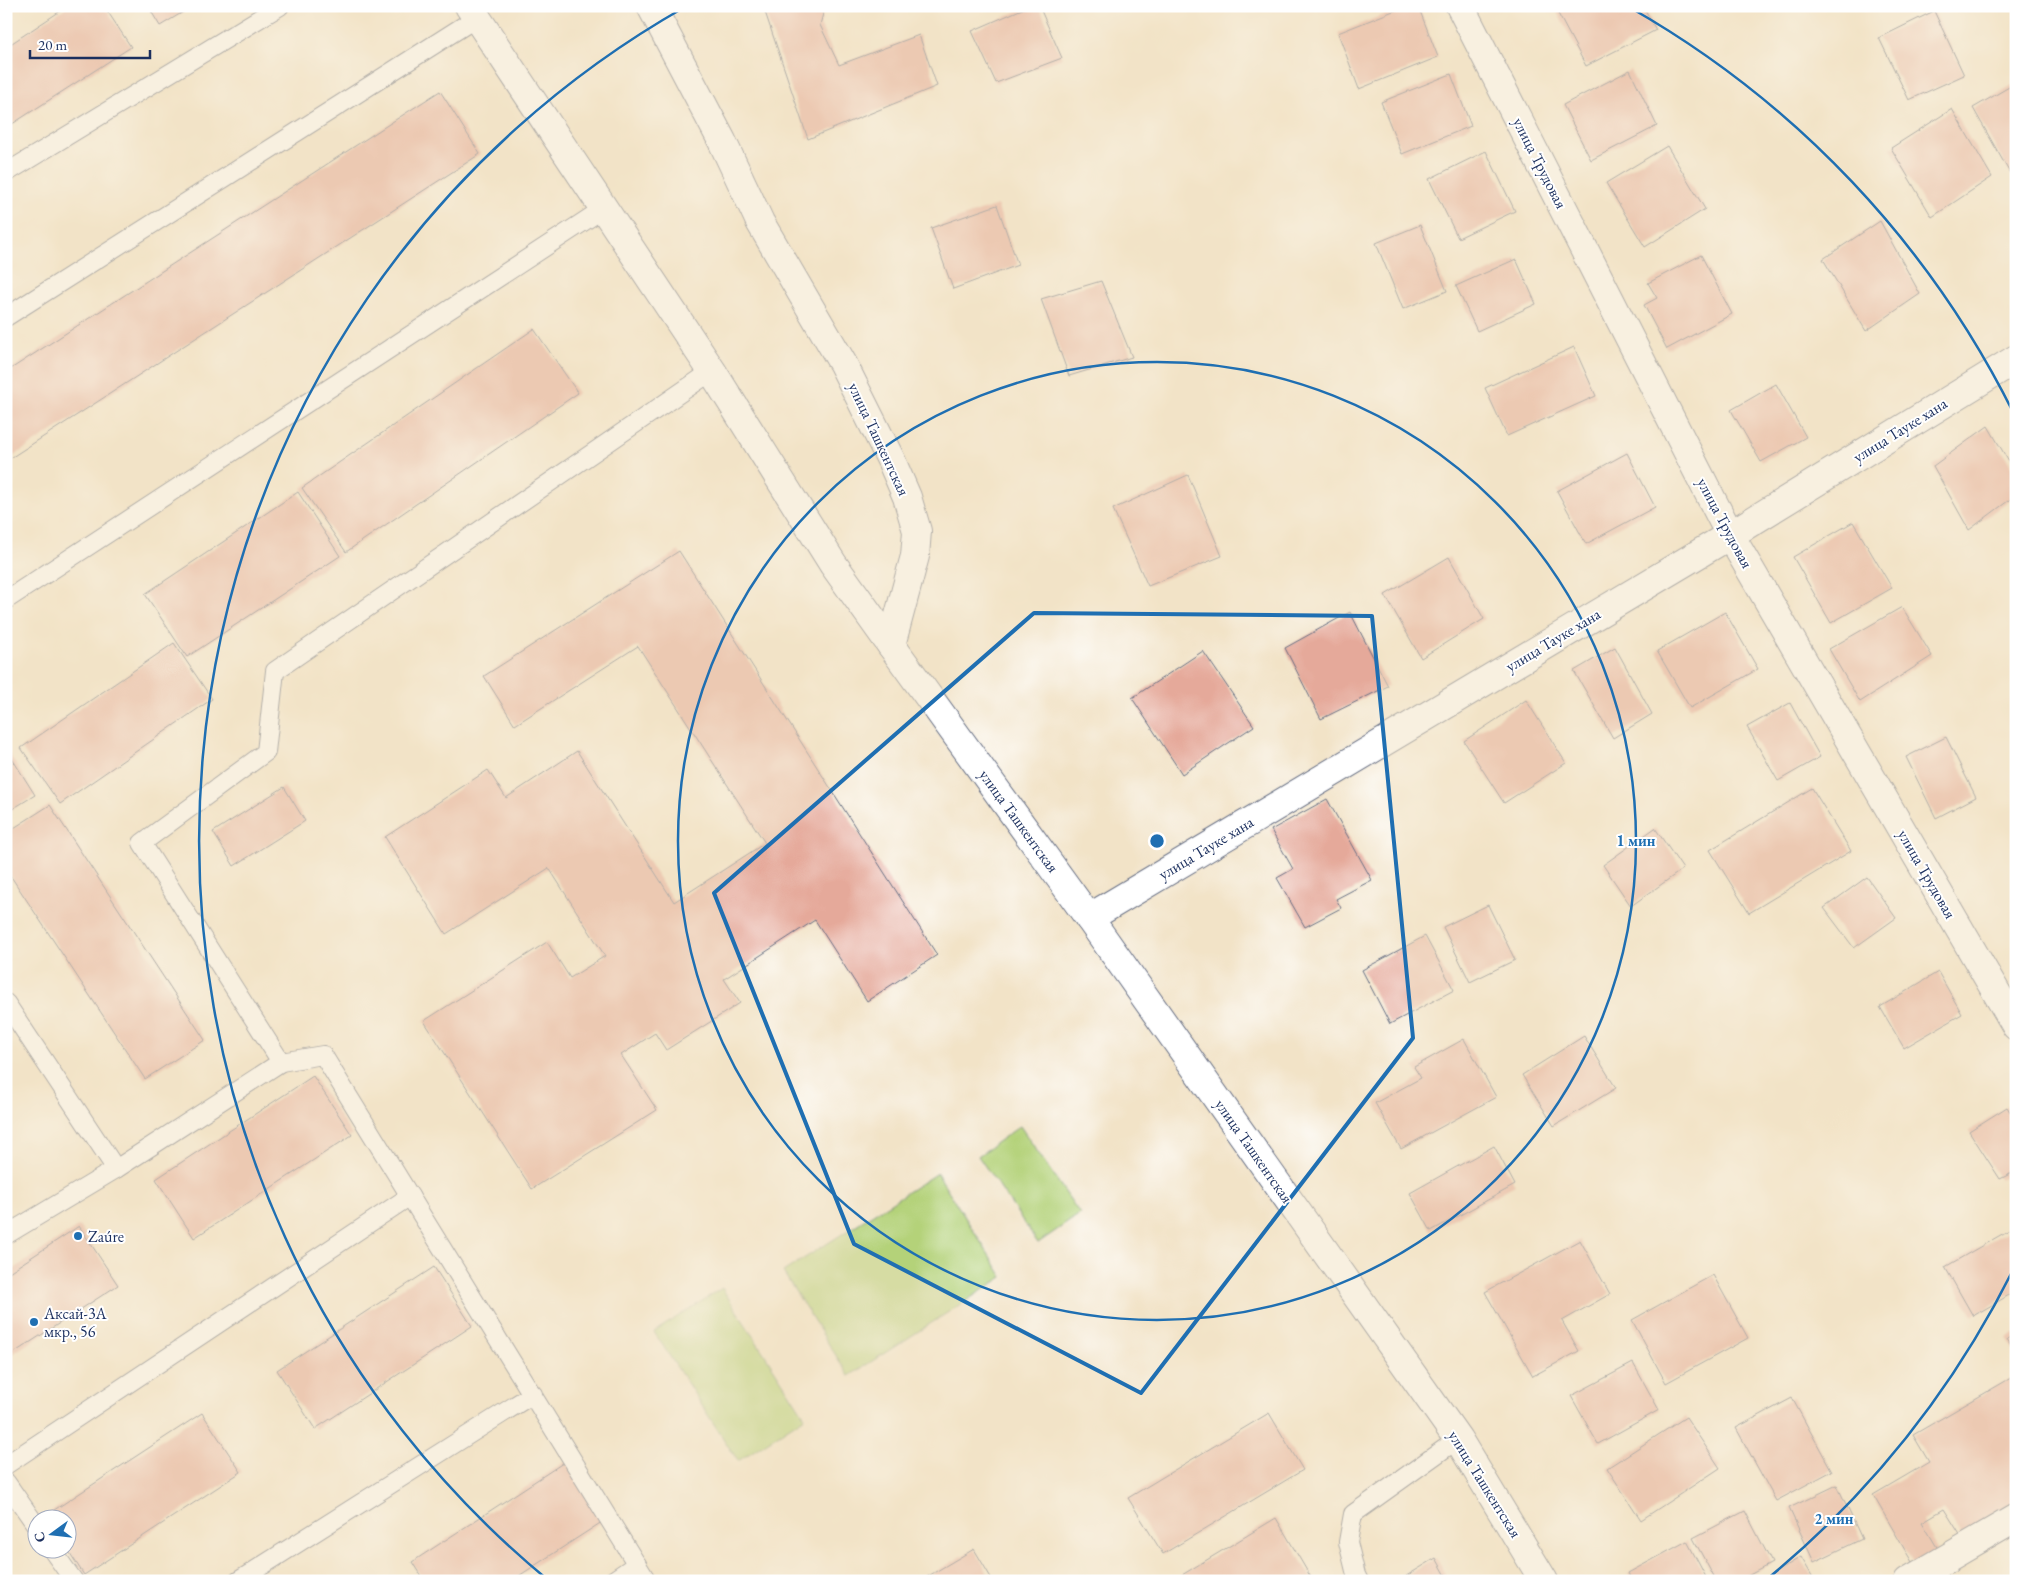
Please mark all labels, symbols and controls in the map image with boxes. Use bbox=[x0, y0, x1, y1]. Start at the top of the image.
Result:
scale bar bbox=[30, 28, 150, 60]
text: 20 m bbox=[38, 35, 67, 54]
street label: улица Трудовая bbox=[1508, 114, 1572, 212]
street label: улица Ташкентская bbox=[844, 379, 914, 499]
street label: улица Тауке хана bbox=[1849, 392, 1952, 467]
street label: улица Трудовая bbox=[1692, 474, 1758, 572]
street label: улица Тауке хана bbox=[1502, 603, 1605, 677]
street label: улица Ташкентская bbox=[974, 765, 1064, 877]
street label: улица Тауке хана bbox=[1155, 811, 1258, 885]
street label: улица Трудовая bbox=[1893, 826, 1961, 922]
text: 1 мин bbox=[1616, 831, 1656, 850]
centre of rings bbox=[1148, 832, 1166, 850]
street label: улица Ташкентская bbox=[1210, 1095, 1298, 1207]
place label: Zaúre bbox=[88, 1226, 124, 1247]
marker: Zaúre bbox=[72, 1230, 84, 1242]
place label: Аксай-3А мкр., 56 bbox=[43, 1303, 108, 1342]
marker: Аксай-3А мкр., 56 bbox=[28, 1316, 40, 1328]
street label: улица Ташкентская bbox=[1444, 1426, 1526, 1542]
text: 2 мин bbox=[1814, 1509, 1854, 1528]
north arrow bbox=[28, 1510, 78, 1560]
text: С bbox=[29, 1530, 49, 1544]

